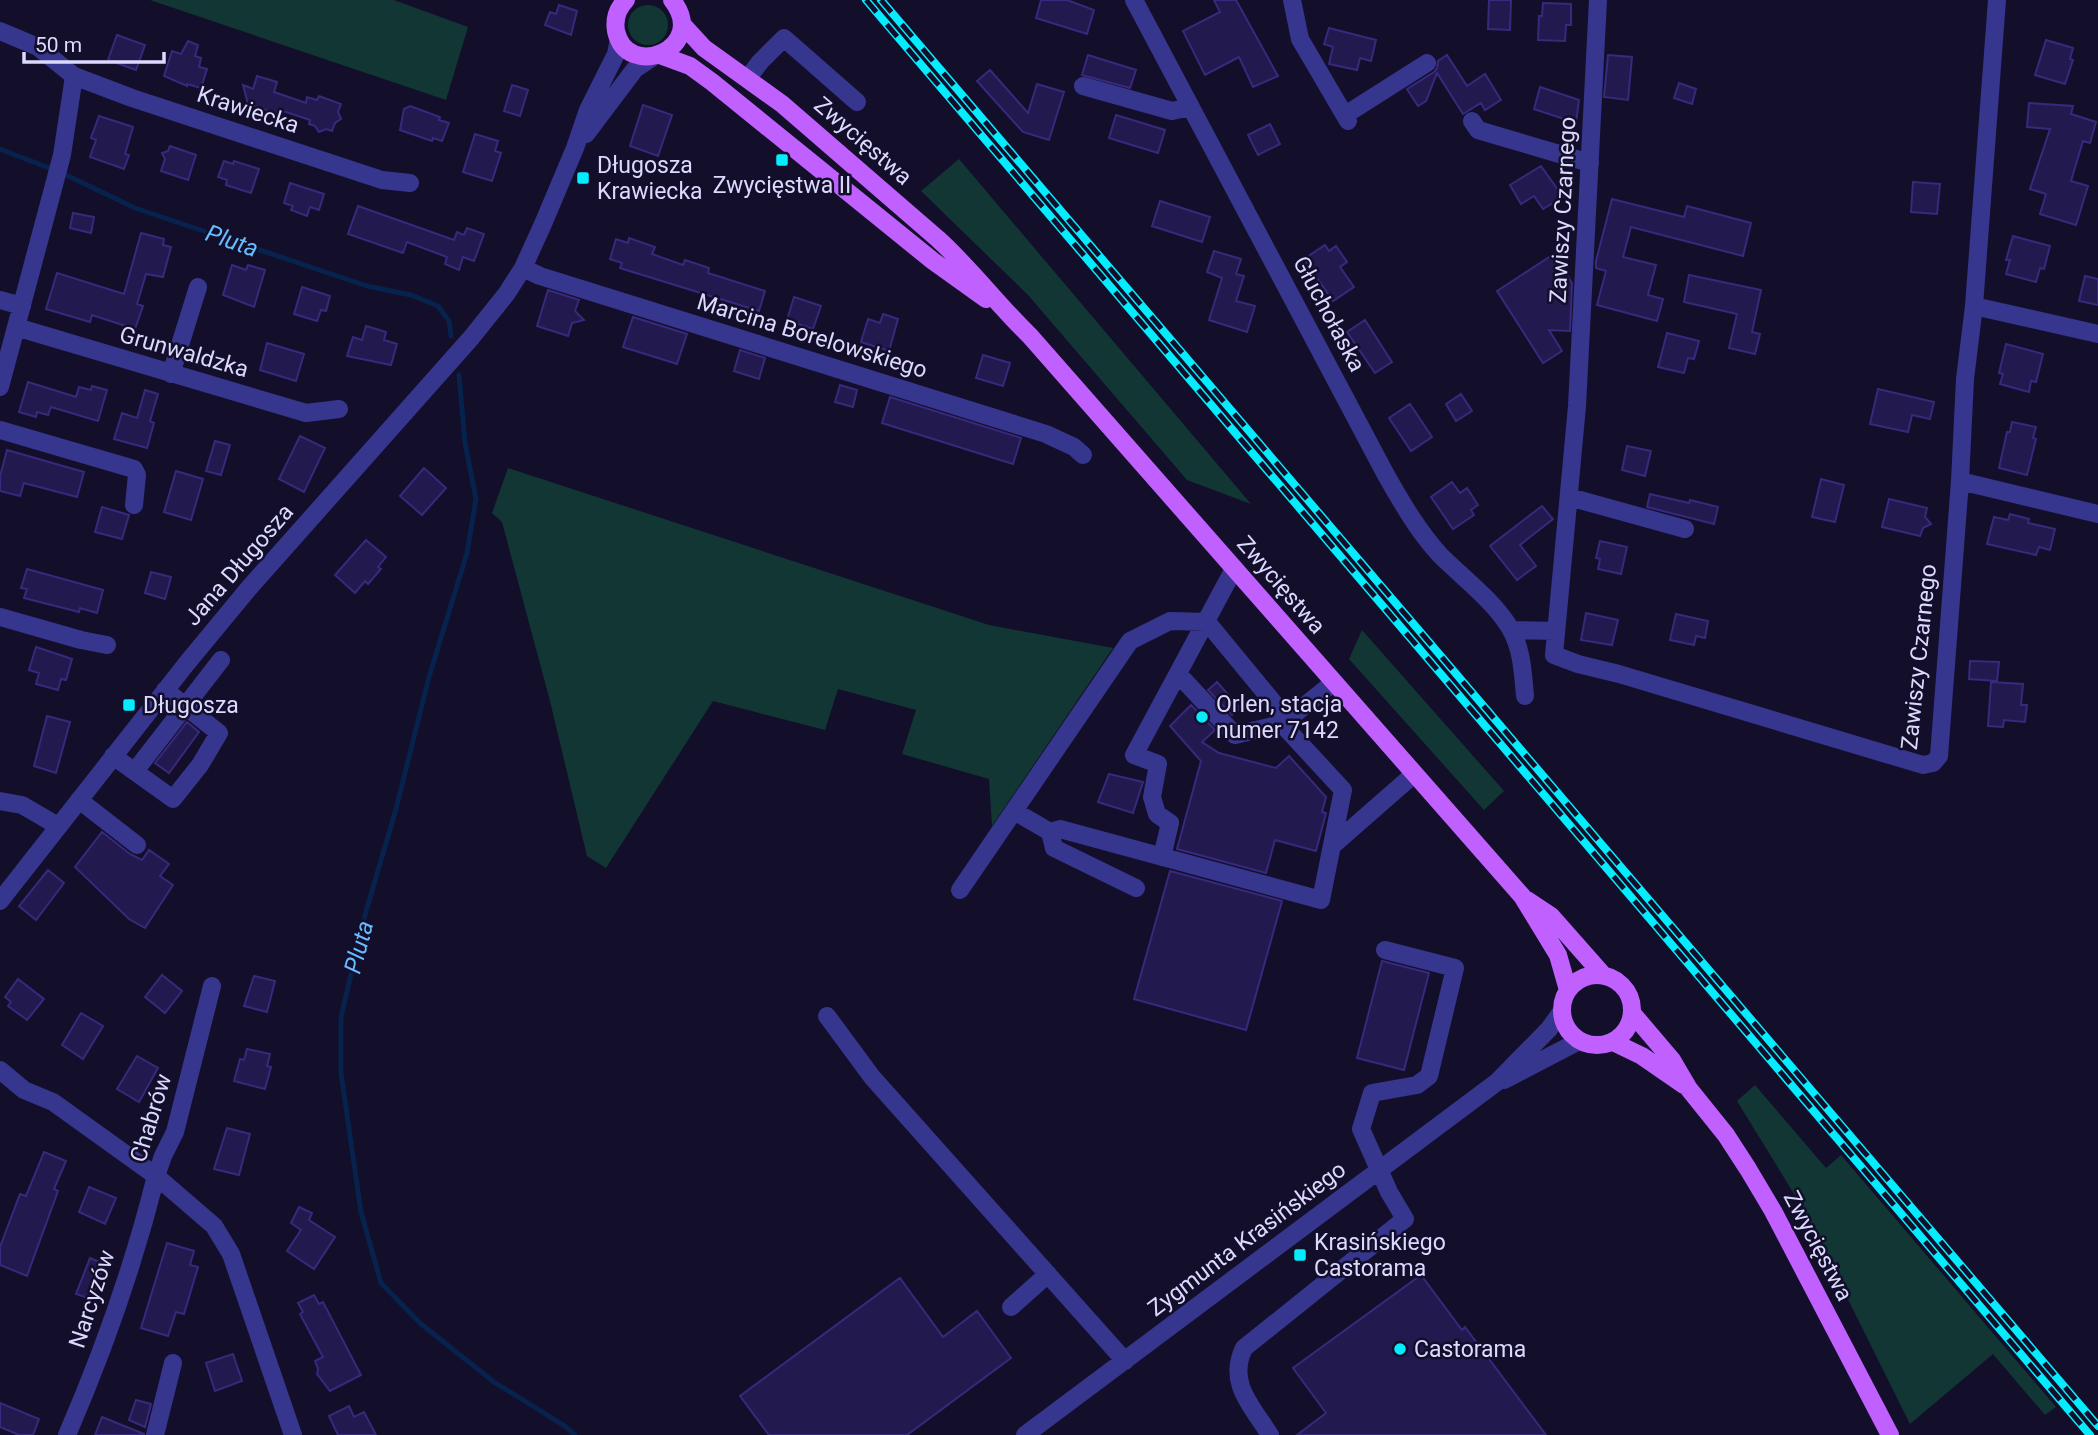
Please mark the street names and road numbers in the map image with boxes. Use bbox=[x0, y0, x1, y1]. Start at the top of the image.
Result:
street label: Krawiecka bbox=[194, 81, 302, 139]
street label: Zwycięstwa bbox=[809, 91, 917, 191]
street label: Zawiszy Czarnego bbox=[1545, 116, 1581, 304]
street label: Głuchołaska bbox=[1287, 252, 1371, 376]
street label: Marcina Borelowskiego bbox=[694, 288, 930, 384]
street label: Grunwaldzka bbox=[116, 321, 252, 383]
street label: Jana Długosza bbox=[179, 499, 299, 631]
street label: Zwycięstwa bbox=[1231, 531, 1331, 639]
street label: Zawiszy Czarnego bbox=[1896, 563, 1942, 751]
street label: Chabrów bbox=[125, 1071, 177, 1165]
street label: Zygmunta Krasińskiego bbox=[1143, 1156, 1351, 1322]
street label: Zwycięstwa bbox=[1778, 1186, 1858, 1306]
street label: Narcyzów bbox=[64, 1247, 120, 1351]

